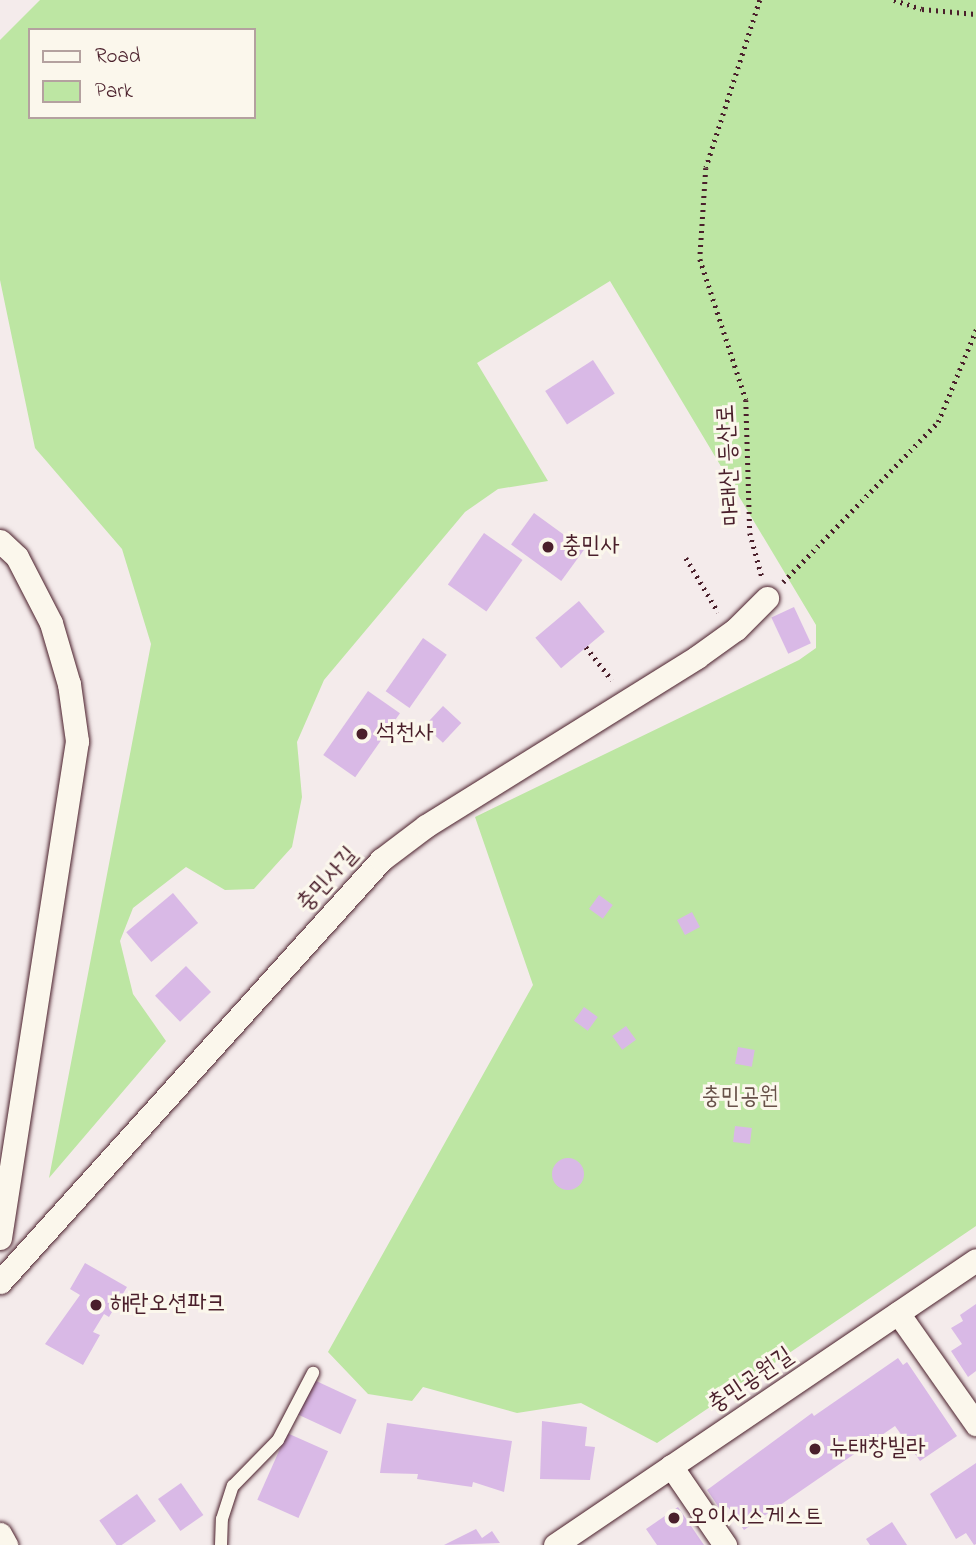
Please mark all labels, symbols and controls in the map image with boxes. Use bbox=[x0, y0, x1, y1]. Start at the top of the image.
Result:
legend bbox=[28, 28, 256, 119]
text: Road bbox=[95, 42, 141, 72]
text: Park bbox=[95, 77, 133, 107]
street label: 마래산 등산로 bbox=[712, 403, 748, 527]
place label: 충민사 bbox=[562, 533, 620, 561]
marker: 충민사 bbox=[540, 539, 556, 555]
place label: 석천사 bbox=[376, 720, 434, 748]
marker: 석천사 bbox=[354, 726, 370, 742]
street label: 충민사길 bbox=[291, 842, 365, 918]
park label: 충민공원 bbox=[701, 1084, 779, 1112]
place label: 해란오션파크 bbox=[110, 1291, 226, 1319]
marker: 해란오션파크 bbox=[88, 1297, 104, 1313]
street label: 충민공원길 bbox=[703, 1342, 799, 1420]
place label: 뉴태창빌라 bbox=[829, 1435, 926, 1463]
marker: 뉴태창빌라 bbox=[807, 1441, 823, 1457]
place label: 오이시스게스트 bbox=[688, 1504, 823, 1532]
marker: 오이시스게스트 bbox=[666, 1510, 682, 1526]

